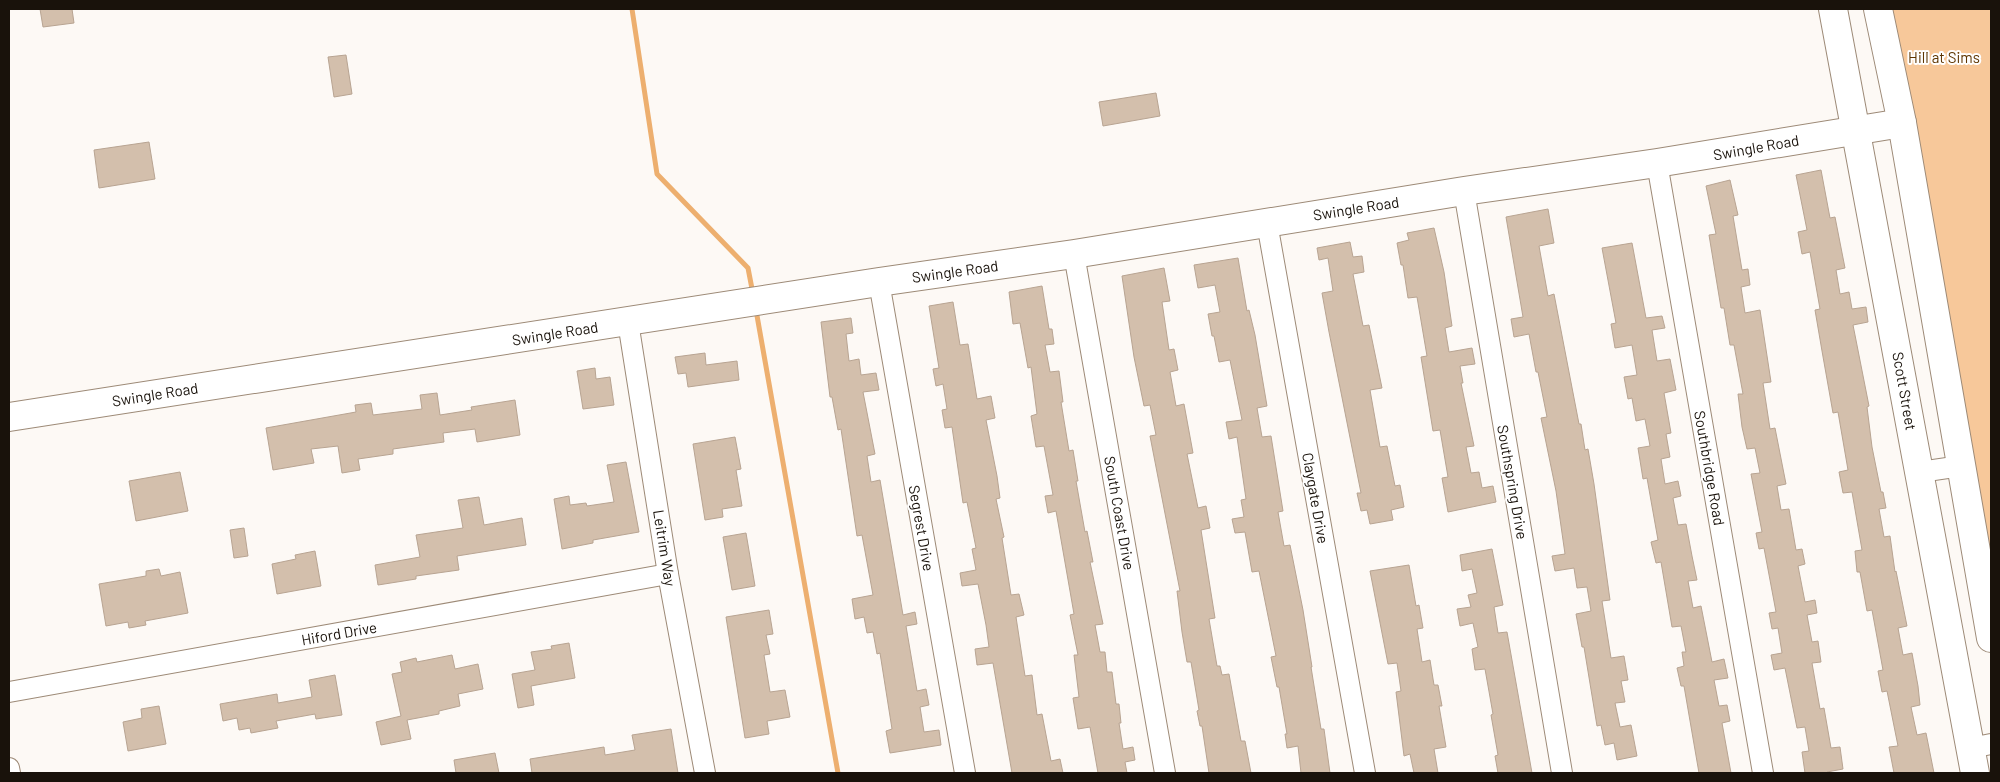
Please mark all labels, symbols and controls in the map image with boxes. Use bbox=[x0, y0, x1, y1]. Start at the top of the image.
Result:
park label: Hill at Sims bbox=[1908, 48, 1980, 66]
street label: Swingle Road bbox=[1712, 131, 1800, 163]
street label: Swingle Road bbox=[1312, 192, 1400, 224]
street label: Swingle Road bbox=[911, 256, 999, 286]
street label: Swingle Road bbox=[511, 317, 599, 349]
street label: Scott Street bbox=[1889, 350, 1921, 432]
street label: Swingle Road bbox=[111, 378, 199, 410]
street label: Southbridge Road bbox=[1691, 409, 1729, 527]
street label: Southspring Drive bbox=[1494, 423, 1532, 541]
street label: Claygate Drive bbox=[1299, 451, 1333, 545]
street label: South Coast Drive bbox=[1101, 455, 1139, 571]
street label: Segrest Drive bbox=[906, 484, 938, 572]
street label: Leitrim Way bbox=[650, 508, 680, 588]
street label: Hiford Drive bbox=[300, 617, 378, 649]

